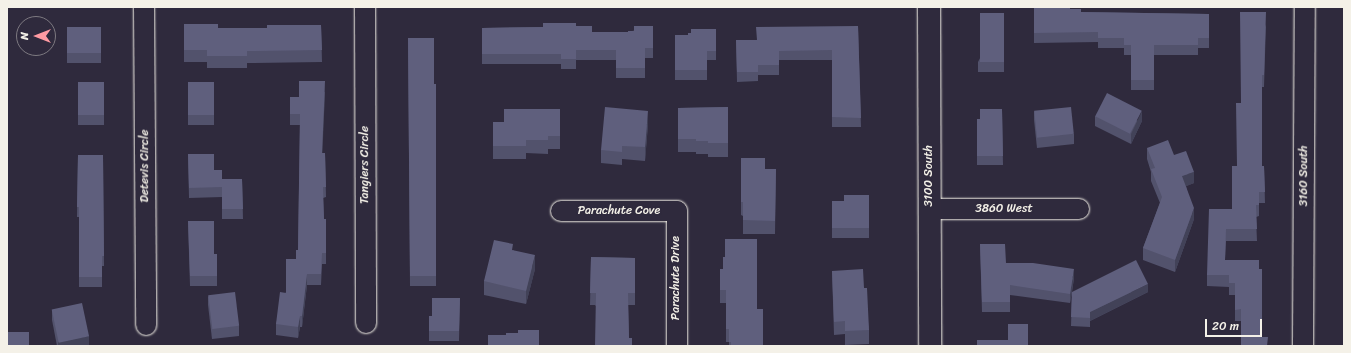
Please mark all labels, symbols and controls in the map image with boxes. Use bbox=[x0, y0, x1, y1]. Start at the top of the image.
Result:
north arrow bbox=[16, 16, 56, 56]
text: N bbox=[15, 32, 34, 40]
street label: Tangiers Circle bbox=[358, 126, 372, 204]
street label: Detevis Circle bbox=[138, 130, 152, 202]
street label: 3100 South bbox=[922, 145, 936, 207]
street label: 3160 South bbox=[1297, 146, 1311, 206]
street label: 3860 West bbox=[975, 202, 1033, 216]
street label: Parachute Cove bbox=[578, 204, 660, 218]
street label: Parachute Drive bbox=[669, 236, 683, 320]
scale bar bbox=[1207, 311, 1264, 337]
text: 20 m bbox=[1212, 315, 1239, 337]

